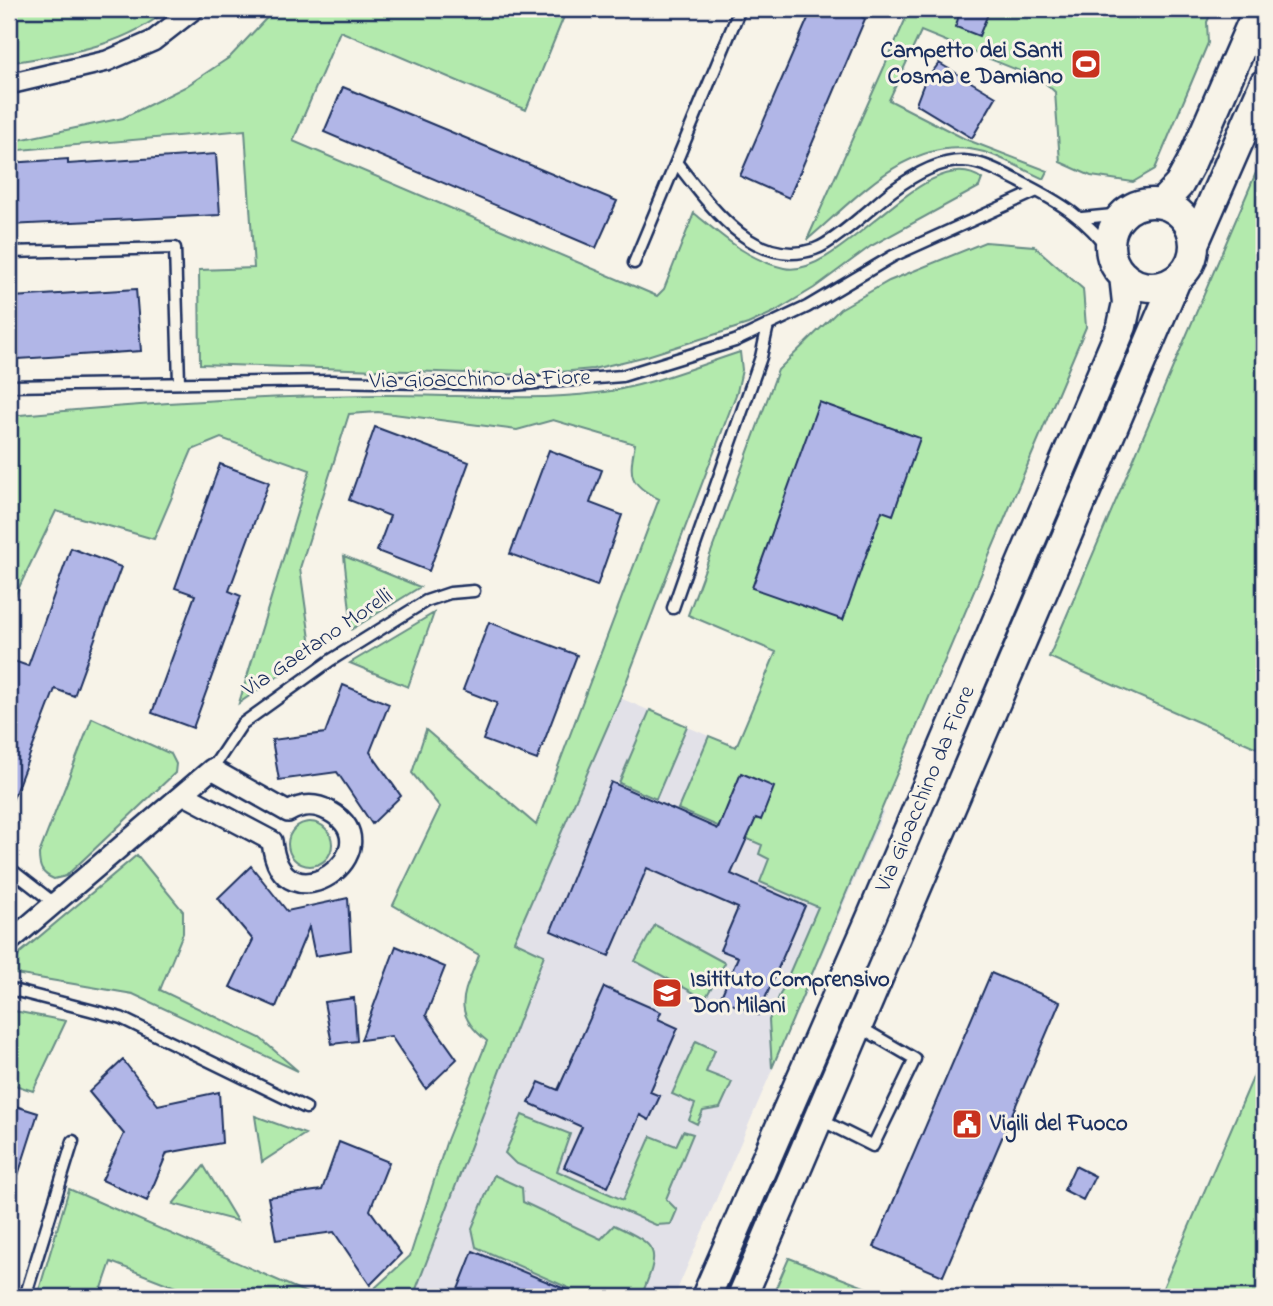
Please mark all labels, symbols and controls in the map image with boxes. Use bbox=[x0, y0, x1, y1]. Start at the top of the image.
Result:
place label: Campetto dei Santi Cosma e Damiano bbox=[881, 35, 1063, 94]
sports icon: Campetto dei Santi Cosma e Damiano bbox=[1069, 47, 1103, 81]
street label: Via Gioacchino da Fiore bbox=[368, 362, 592, 398]
street label: Via Gaetano Morelli bbox=[235, 580, 400, 706]
street label: Via Gioacchino da Fiore bbox=[867, 680, 985, 898]
place label: Isitituto Comprensivo Don Milani bbox=[689, 964, 890, 1023]
school or university icon: Isitituto Comprensivo Don Milani bbox=[650, 976, 684, 1010]
public building icon: Vigili del Fuoco bbox=[950, 1107, 984, 1141]
place label: Vigili del Fuoco bbox=[989, 1108, 1128, 1143]

